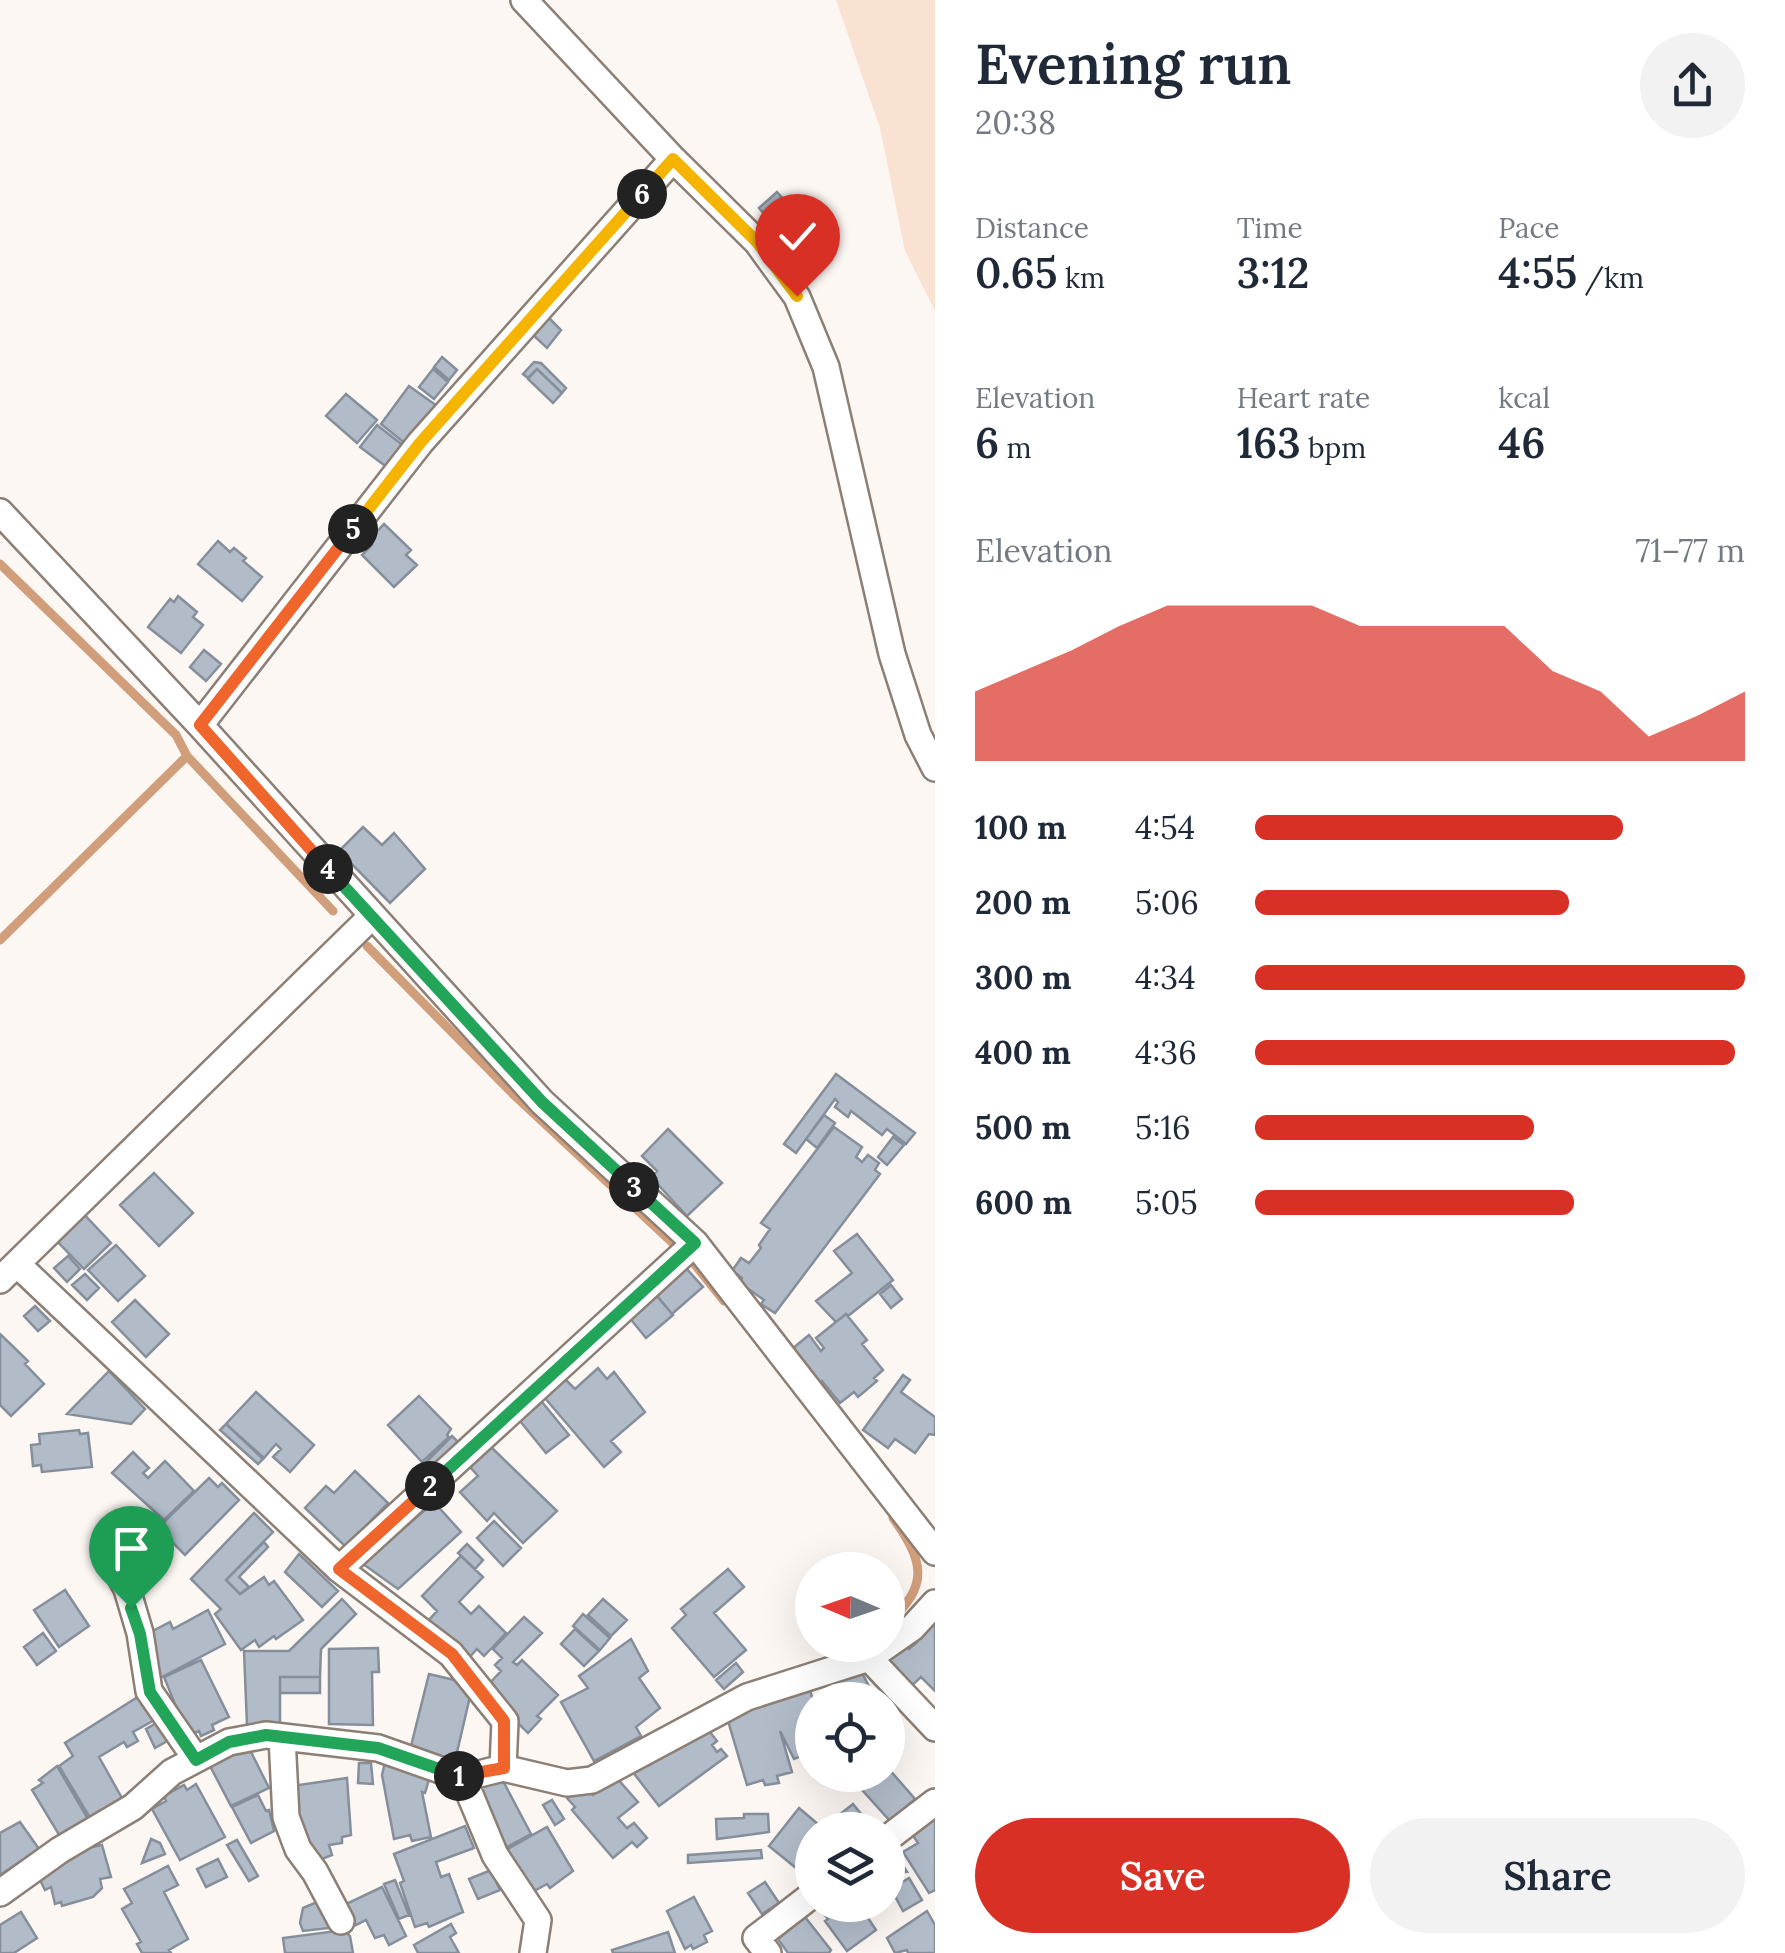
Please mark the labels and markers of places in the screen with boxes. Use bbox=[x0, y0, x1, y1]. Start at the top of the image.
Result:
pin: 6 bbox=[617, 169, 667, 219]
pin bbox=[755, 194, 840, 297]
pin: 5 bbox=[328, 504, 378, 554]
pin: 4 bbox=[303, 844, 353, 894]
pin: 3 bbox=[609, 1162, 659, 1212]
pin: 2 bbox=[405, 1461, 455, 1511]
pin bbox=[89, 1506, 174, 1609]
pin: 1 bbox=[434, 1751, 484, 1801]

